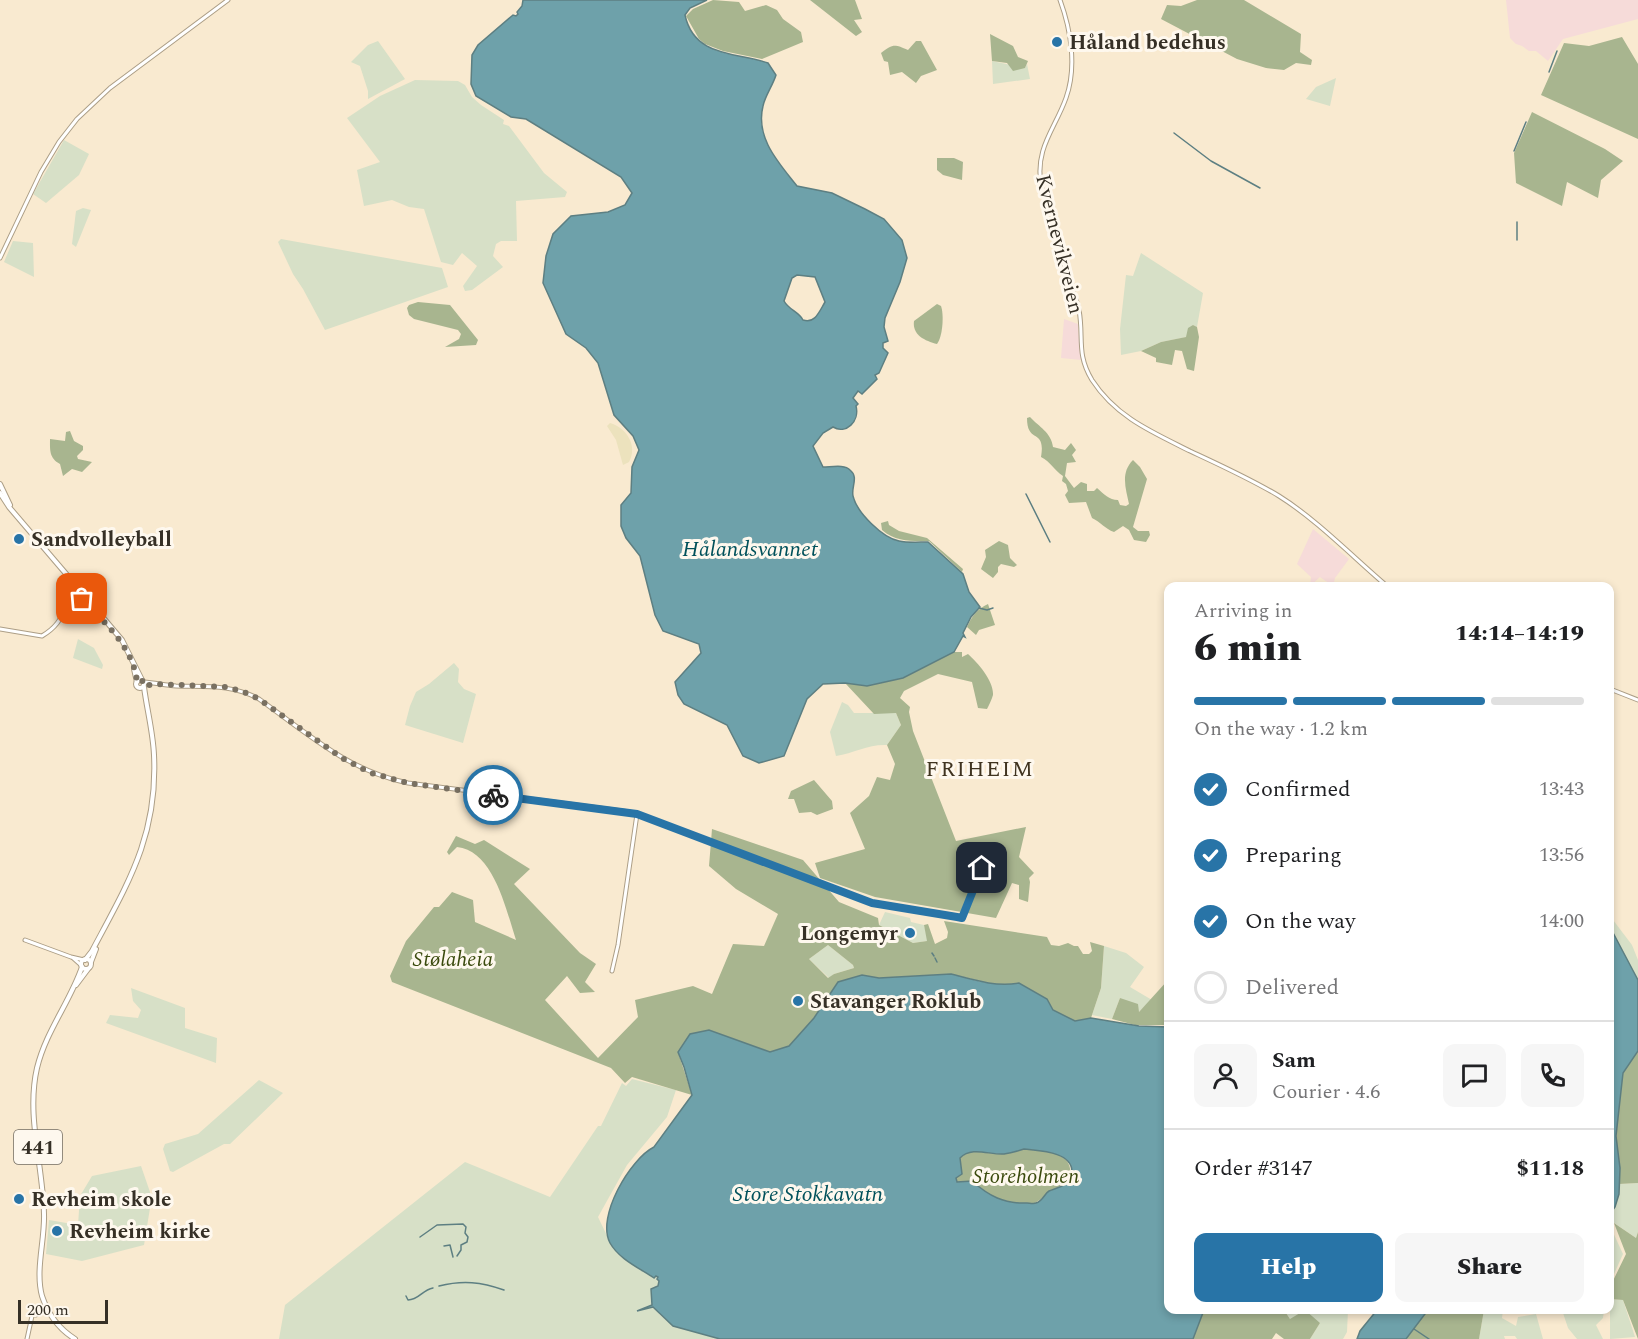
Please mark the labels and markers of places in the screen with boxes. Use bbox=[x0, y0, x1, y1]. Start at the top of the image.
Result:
place label: Håland bedehus bbox=[1069, 27, 1226, 59]
marker: Håland bedehus bbox=[1050, 35, 1064, 49]
place label: Sandvolleyball bbox=[31, 524, 172, 556]
marker: Sandvolleyball bbox=[12, 532, 26, 546]
pin bbox=[56, 573, 107, 624]
pin bbox=[956, 842, 1007, 893]
place label: Longemyr bbox=[800, 918, 898, 950]
marker: Longemyr bbox=[903, 926, 917, 940]
place label: Stavanger Roklub bbox=[810, 986, 981, 1018]
marker: Stavanger Roklub bbox=[791, 994, 805, 1008]
place label: Revheim skole bbox=[31, 1184, 171, 1216]
marker: Revheim skole bbox=[12, 1192, 26, 1206]
place label: Revheim kirke bbox=[69, 1216, 210, 1248]
marker: Revheim kirke bbox=[50, 1224, 64, 1238]

